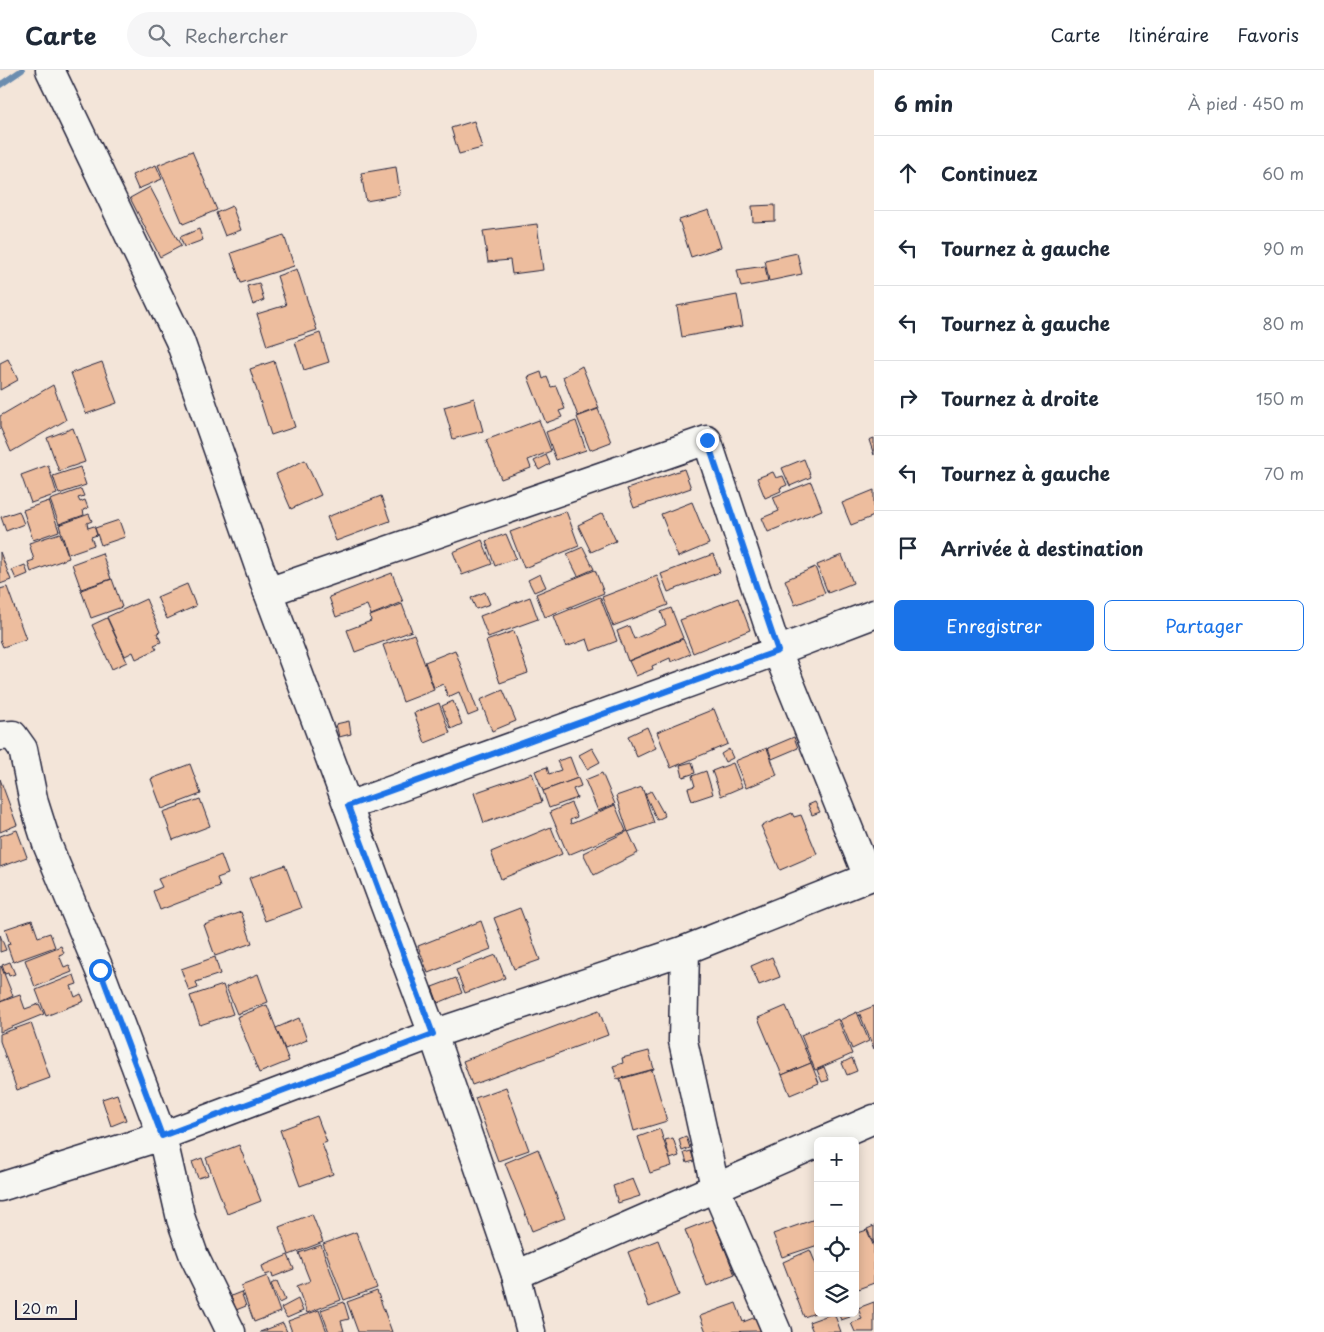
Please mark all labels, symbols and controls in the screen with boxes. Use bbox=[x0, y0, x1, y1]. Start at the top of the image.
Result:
search box bbox=[127, 12, 477, 57]
text: Carte bbox=[25, 17, 97, 53]
icon: search bbox=[145, 21, 173, 49]
text: Rechercher bbox=[185, 21, 288, 49]
text: Carte bbox=[1050, 21, 1100, 48]
text: Itinéraire bbox=[1128, 21, 1209, 48]
text: Favoris bbox=[1237, 21, 1299, 48]
text: 6 min bbox=[894, 87, 953, 119]
text: À pied · 450 m bbox=[1188, 91, 1304, 115]
icon: ahead bbox=[894, 159, 922, 187]
text: Continuez bbox=[941, 159, 1038, 187]
text: 60 m bbox=[1262, 161, 1304, 185]
icon: left bbox=[894, 234, 922, 262]
text: Tournez à gauche bbox=[941, 234, 1110, 262]
text: 90 m bbox=[1263, 236, 1304, 260]
icon: left bbox=[894, 309, 922, 337]
text: Tournez à gauche bbox=[941, 309, 1110, 337]
text: 80 m bbox=[1262, 311, 1304, 335]
icon: right bbox=[894, 384, 922, 412]
text: Tournez à droite bbox=[941, 384, 1099, 412]
text: 150 m bbox=[1256, 386, 1304, 410]
route end bbox=[696, 429, 719, 452]
icon: left bbox=[894, 459, 922, 487]
text: Tournez à gauche bbox=[941, 459, 1110, 487]
text: 70 m bbox=[1264, 461, 1304, 485]
icon: arrive bbox=[894, 534, 922, 562]
text: Arrivée à destination bbox=[941, 534, 1144, 562]
button: Enregistrer bbox=[894, 600, 1094, 651]
button: Partager bbox=[1104, 600, 1304, 651]
route start bbox=[89, 959, 112, 982]
map controls bbox=[814, 1137, 859, 1317]
button: + bbox=[814, 1137, 859, 1182]
button: − bbox=[814, 1182, 859, 1227]
button: locate bbox=[814, 1227, 859, 1272]
button: layers bbox=[814, 1272, 859, 1317]
scale bar bbox=[15, 1297, 78, 1320]
text: 20 m bbox=[22, 1298, 58, 1319]

